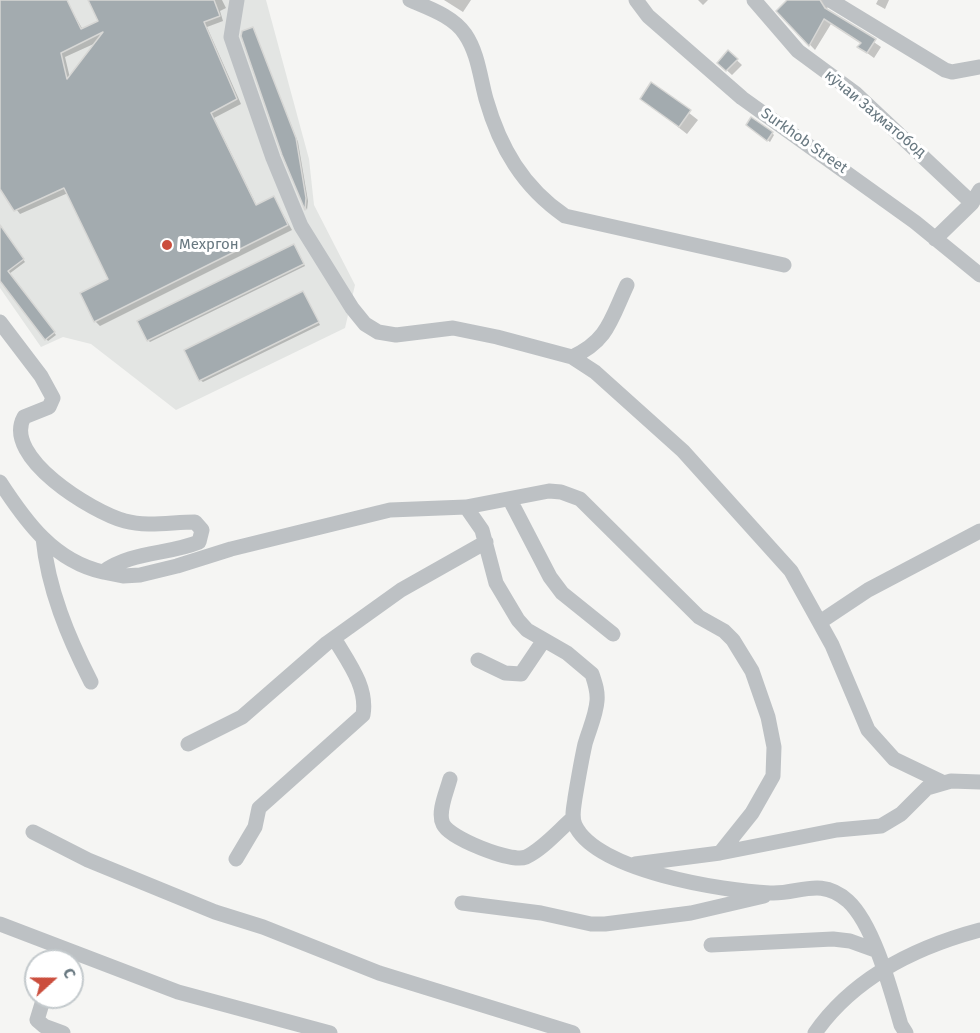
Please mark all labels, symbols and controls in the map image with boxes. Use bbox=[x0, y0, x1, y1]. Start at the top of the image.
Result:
street label: кӯчаи Заҳматобод bbox=[821, 66, 929, 162]
street label: Surkhob Street bbox=[757, 105, 851, 177]
place label: Мехргон bbox=[179, 236, 239, 254]
marker: Мехргон bbox=[160, 238, 174, 252]
north arrow bbox=[24, 949, 84, 1009]
text: С bbox=[59, 965, 80, 981]

